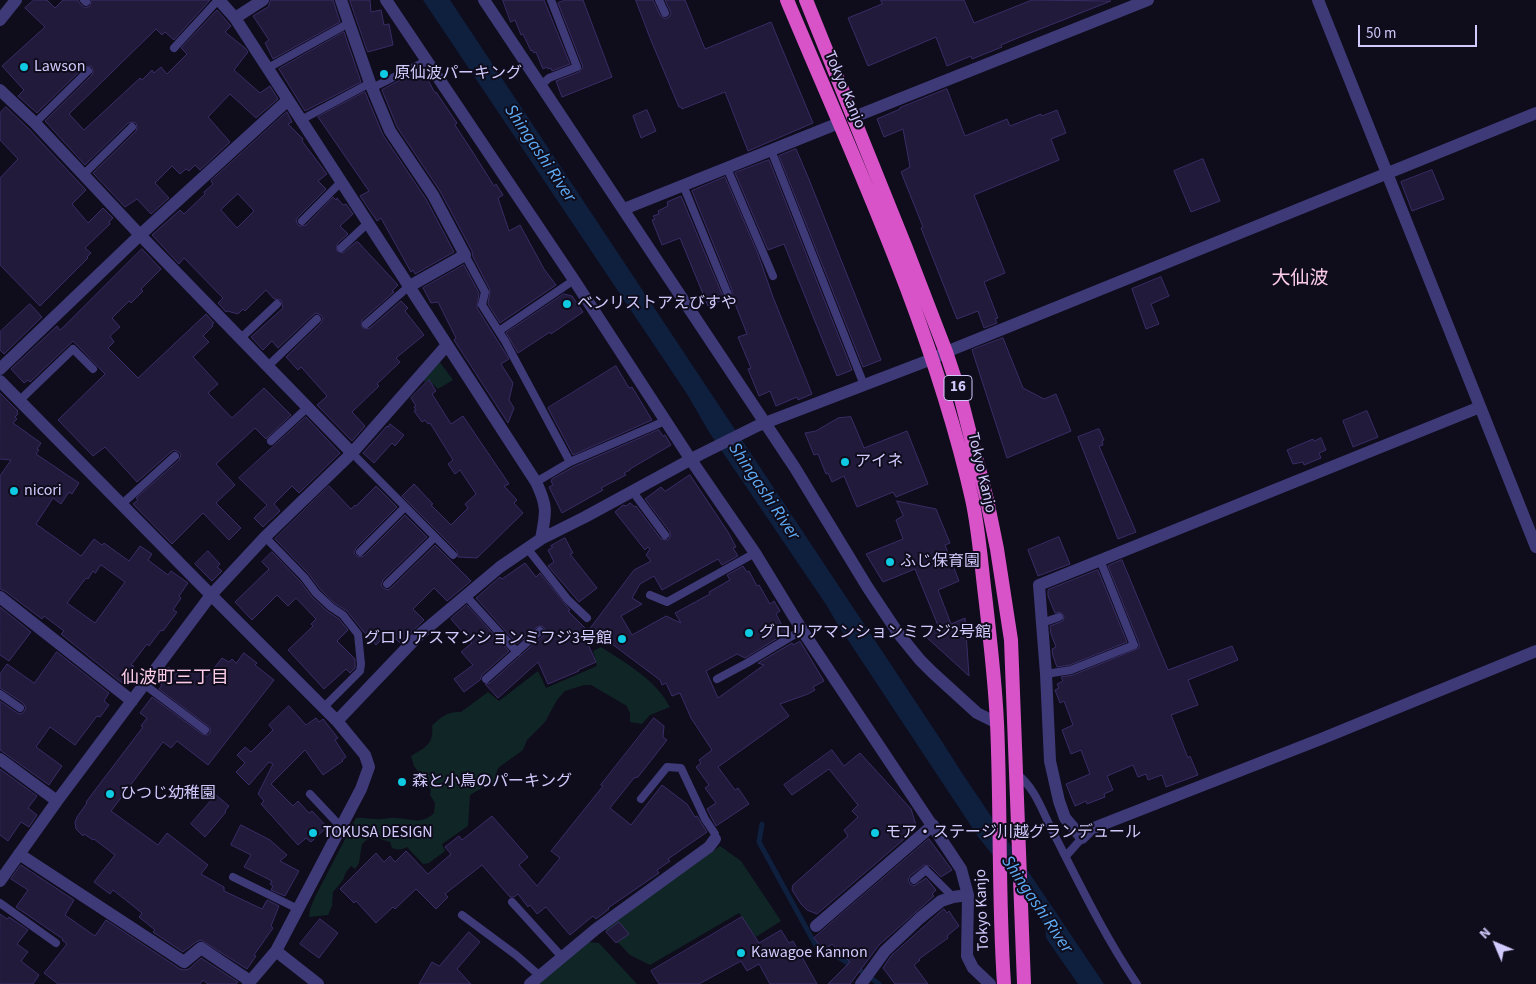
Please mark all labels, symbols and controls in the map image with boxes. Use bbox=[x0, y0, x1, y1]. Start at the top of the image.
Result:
scale bar bbox=[1361, 15, 1480, 47]
text: 50 m bbox=[1366, 23, 1396, 44]
street label: Tokyo Kanjo bbox=[819, 48, 869, 132]
place label: Lawson bbox=[34, 57, 85, 77]
marker: Lawson bbox=[18, 61, 30, 73]
place label: 原仙波パーキング bbox=[394, 64, 522, 84]
marker: 原仙波パーキング bbox=[378, 68, 390, 80]
water label: Shingashi River bbox=[498, 101, 580, 207]
district label: 大仙波 bbox=[1272, 269, 1328, 291]
place label: ベンリストアえびすや bbox=[577, 294, 737, 314]
marker: ベンリストアえびすや bbox=[561, 298, 573, 310]
road number: 16 bbox=[944, 376, 972, 400]
street label: Tokyo Kanjo bbox=[962, 431, 1000, 515]
water label: Shingashi River bbox=[722, 439, 804, 545]
place label: アイネ bbox=[855, 452, 903, 472]
marker: アイネ bbox=[839, 456, 851, 468]
place label: nicori bbox=[24, 481, 62, 501]
marker: nicori bbox=[8, 485, 20, 497]
place label: ふじ保育園 bbox=[900, 552, 980, 572]
marker: ふじ保育園 bbox=[884, 556, 896, 568]
place label: グロリアマンションミフジ2号館 bbox=[759, 623, 991, 643]
marker: グロリアマンションミフジ2号館 bbox=[743, 627, 755, 639]
place label: グロリアスマンションミフジ3号館 bbox=[364, 629, 612, 649]
marker: グロリアスマンションミフジ3号館 bbox=[616, 633, 628, 645]
district label: 仙波町三丁目 bbox=[121, 668, 229, 690]
place label: 森と小鳥のパーキング bbox=[412, 772, 572, 792]
marker: 森と小鳥のパーキング bbox=[396, 776, 408, 788]
place label: ひつじ幼稚園 bbox=[120, 784, 216, 804]
marker: ひつじ幼稚園 bbox=[104, 788, 116, 800]
place label: TOKUSA DESIGN bbox=[323, 823, 433, 843]
place label: モア・ステージ川越グランデュール bbox=[885, 823, 1141, 843]
marker: TOKUSA DESIGN bbox=[307, 827, 319, 839]
marker: モア・ステージ川越グランデュール bbox=[869, 827, 881, 839]
water label: Shingashi River bbox=[995, 852, 1077, 958]
street label: Tokyo Kanjo bbox=[972, 869, 994, 951]
north arrow bbox=[1471, 919, 1521, 969]
text: N bbox=[1475, 923, 1496, 944]
place label: Kawagoe Kannon bbox=[751, 943, 868, 963]
marker: Kawagoe Kannon bbox=[735, 947, 747, 959]

